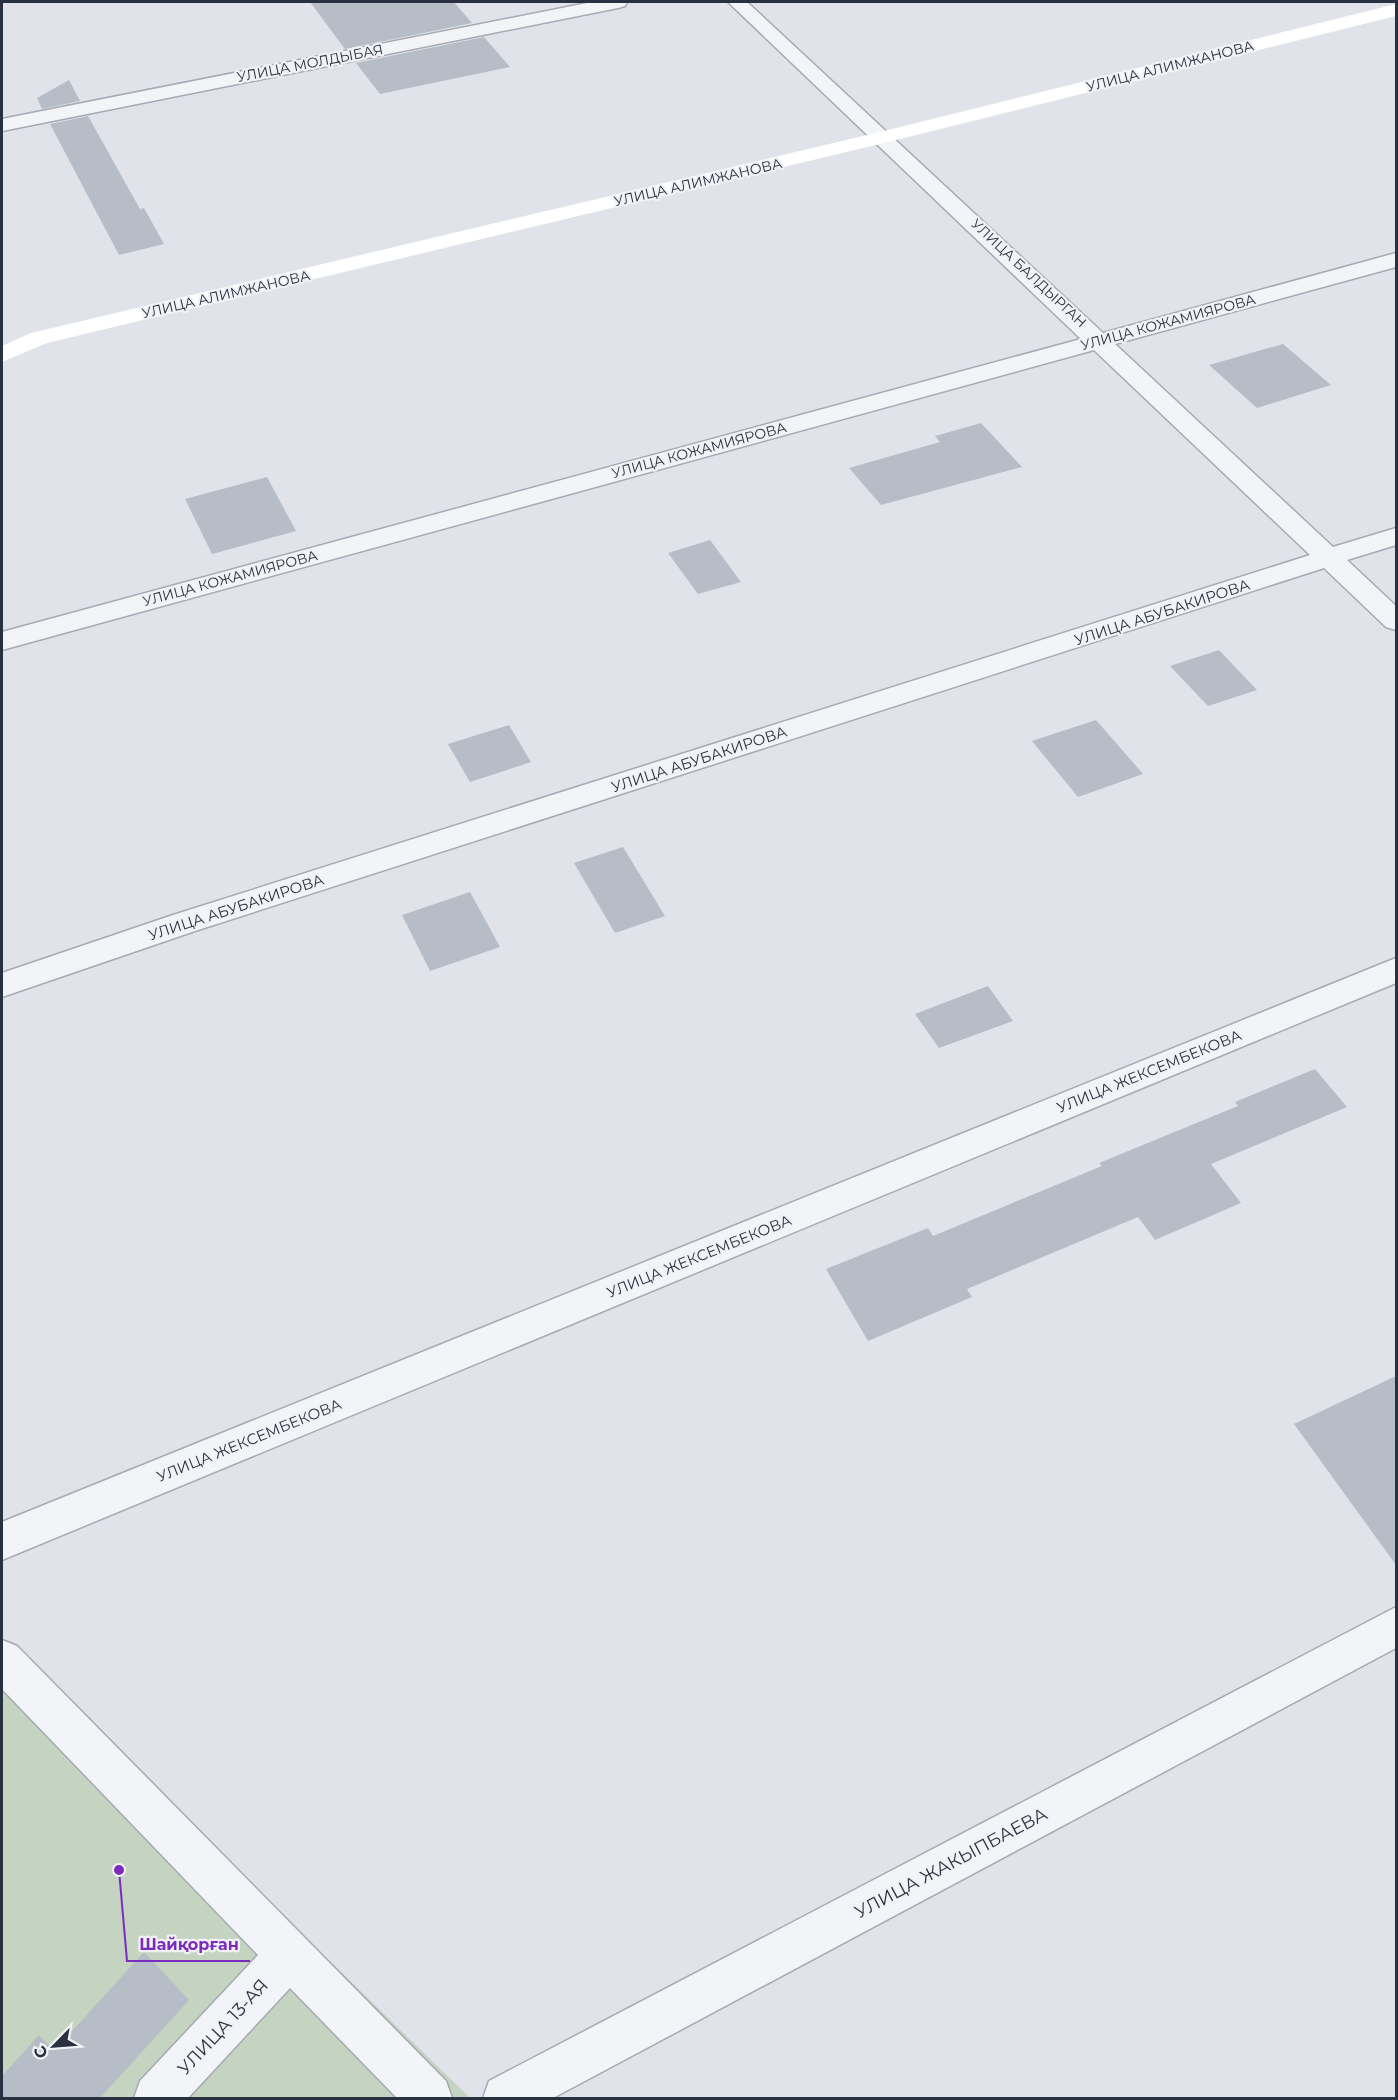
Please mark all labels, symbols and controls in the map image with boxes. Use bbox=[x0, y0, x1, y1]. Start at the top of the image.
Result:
street label: УЛИЦА АЛИМЖАНОВА bbox=[1084, 36, 1256, 96]
street label: УЛИЦА МОЛДЫБАЯ bbox=[235, 40, 385, 86]
street label: УЛИЦА АЛИМЖАНОВА bbox=[612, 154, 784, 210]
street label: УЛИЦА БАЛДЫРГАН bbox=[967, 215, 1091, 331]
street label: УЛИЦА АЛИМЖАНОВА bbox=[140, 266, 312, 322]
street label: УЛИЦА КОЖАМИЯРОВА bbox=[1079, 290, 1258, 354]
street label: УЛИЦА КОЖАМИЯРОВА bbox=[610, 418, 789, 482]
street label: УЛИЦА КОЖАМИЯРОВА bbox=[141, 546, 320, 610]
street label: УЛИЦА АБУБАКИРОВА bbox=[1072, 575, 1252, 649]
street label: УЛИЦА АБУБАКИРОВА bbox=[609, 722, 789, 796]
street label: УЛИЦА АБУБАКИРОВА bbox=[146, 870, 326, 944]
street label: УЛИЦА ЖЕКСЕМБЕКОВА bbox=[1054, 1025, 1244, 1117]
street label: УЛИЦА ЖЕКСЕМБЕКОВА bbox=[604, 1210, 794, 1302]
street label: УЛИЦА ЖЕКСЕМБЕКОВА bbox=[154, 1394, 344, 1486]
street label: УЛИЦА ЖАКЫПБАЕВА bbox=[851, 1803, 1051, 1923]
callout: Шайқорған bbox=[127, 1927, 250, 1961]
text: Шайқорған bbox=[139, 1935, 239, 1954]
street label: УЛИЦА 13-АЯ bbox=[173, 1975, 273, 2079]
north arrow bbox=[24, 2016, 84, 2076]
text: С bbox=[30, 2043, 52, 2061]

